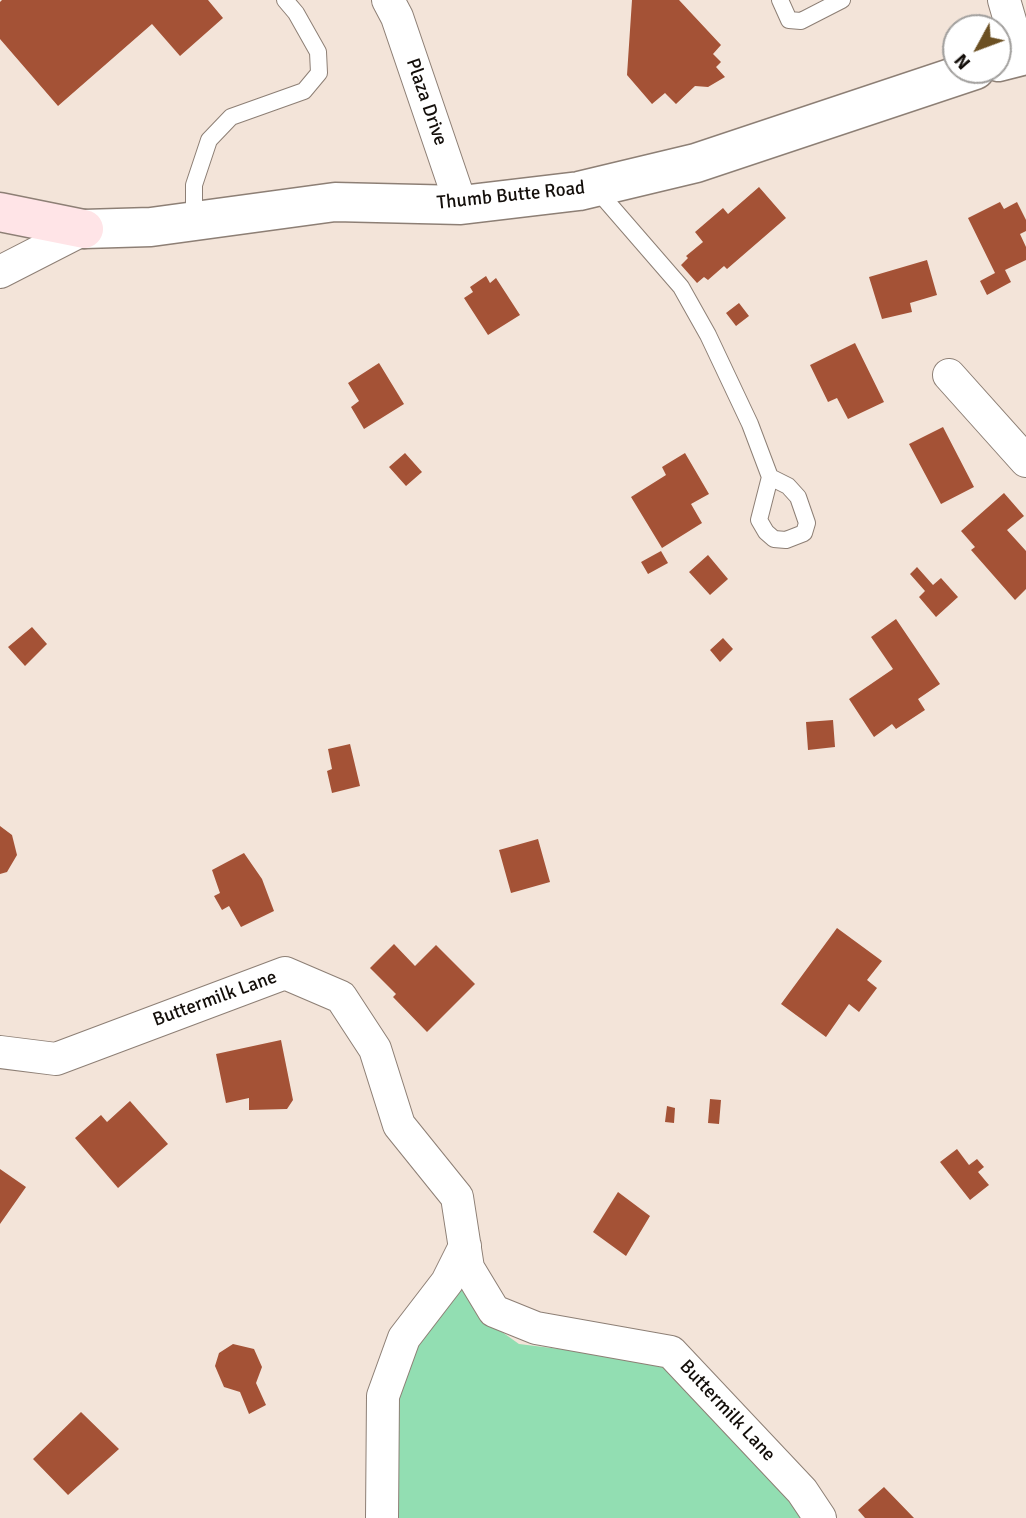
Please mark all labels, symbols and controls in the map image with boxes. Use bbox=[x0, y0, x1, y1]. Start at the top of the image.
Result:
north arrow bbox=[942, 14, 1012, 84]
text: N bbox=[949, 49, 976, 74]
street label: Plaza Drive bbox=[400, 55, 452, 149]
street label: Thumb Butte Road bbox=[436, 177, 586, 215]
street label: Buttermilk Lane bbox=[150, 966, 280, 1032]
street label: Buttermilk Lane bbox=[674, 1356, 780, 1466]

